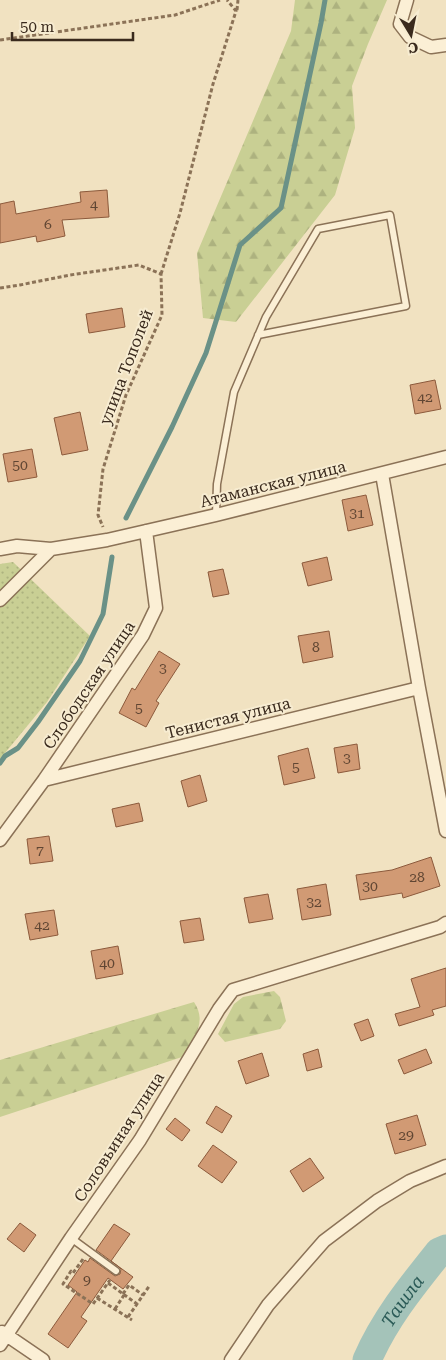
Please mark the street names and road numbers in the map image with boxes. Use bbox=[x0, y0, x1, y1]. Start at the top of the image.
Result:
street label: улица Тополей bbox=[95, 306, 157, 427]
street label: Атаманская улица bbox=[198, 457, 348, 511]
street label: Слободская улица bbox=[39, 617, 139, 753]
street label: Тенистая улица bbox=[164, 693, 293, 743]
street label: Соловьиная улица bbox=[70, 1068, 168, 1205]

